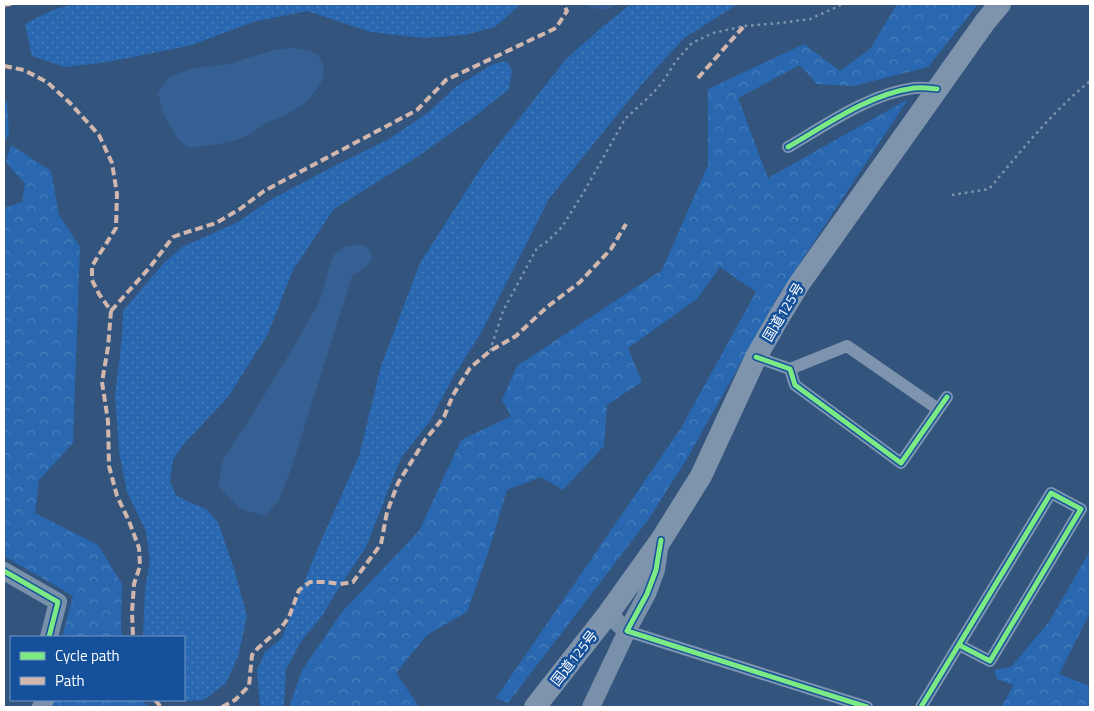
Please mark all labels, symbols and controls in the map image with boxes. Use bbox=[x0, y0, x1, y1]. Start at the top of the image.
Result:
street label: 国道125号 bbox=[757, 278, 808, 345]
street label: 国道125号 bbox=[545, 625, 602, 690]
legend bbox=[10, 636, 185, 701]
text: Cycle path bbox=[55, 644, 120, 667]
text: Path bbox=[55, 669, 85, 692]

